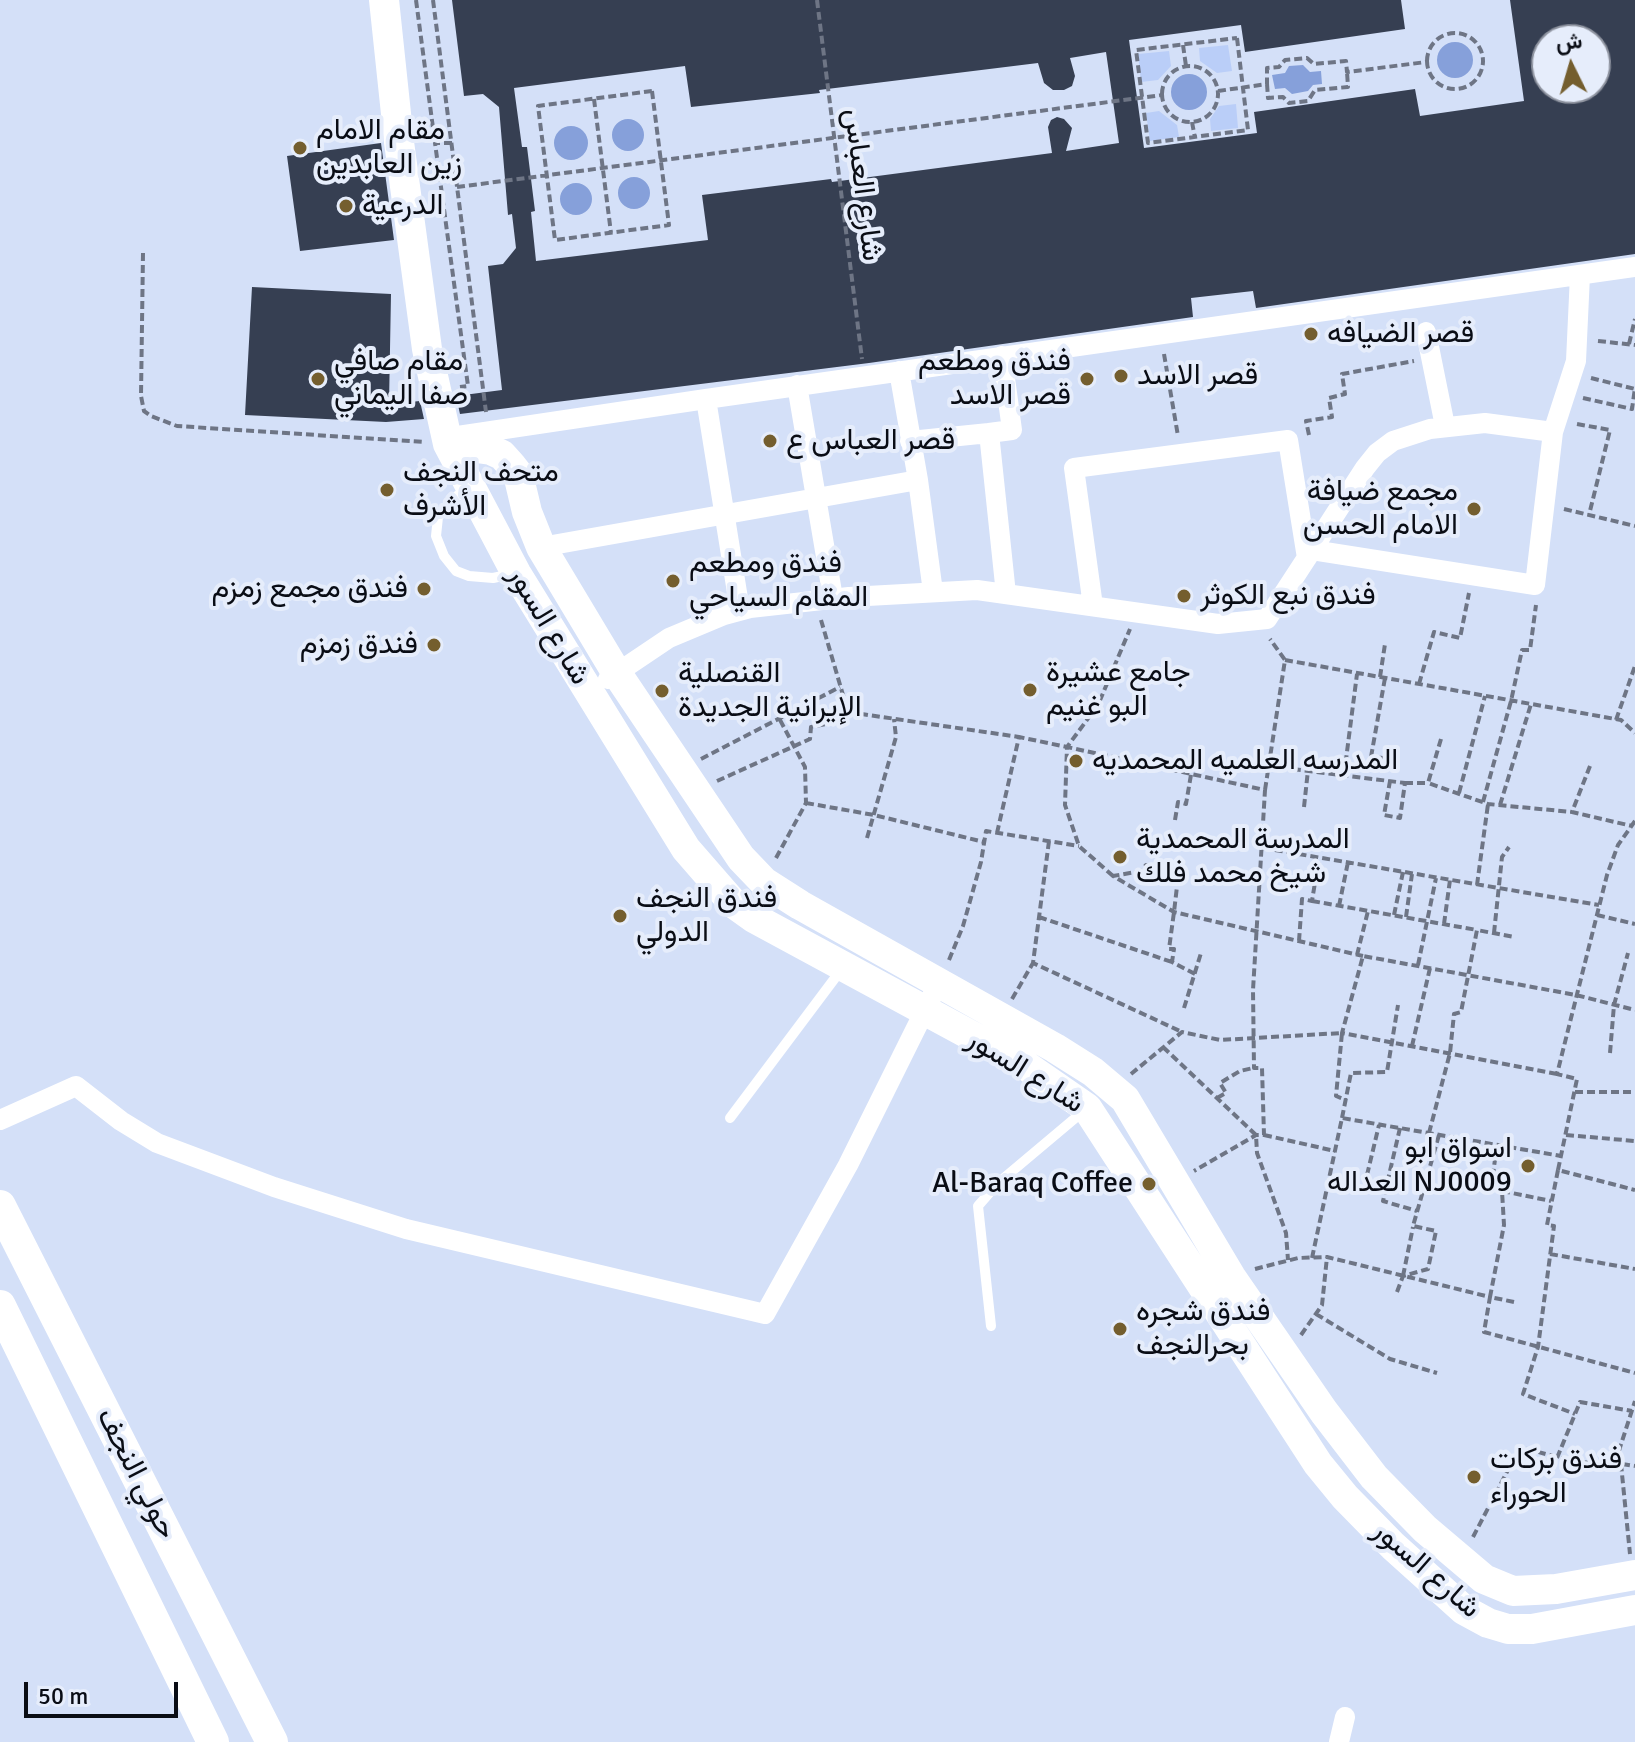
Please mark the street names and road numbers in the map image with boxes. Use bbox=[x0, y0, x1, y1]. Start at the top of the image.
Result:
street label: شارع العباس bbox=[835, 107, 889, 263]
street label: شارع السور bbox=[499, 560, 597, 692]
street label: شارع السور bbox=[960, 1022, 1090, 1122]
street label: حولي النجف bbox=[88, 1402, 184, 1546]
street label: شارع السور bbox=[1365, 1513, 1487, 1627]

